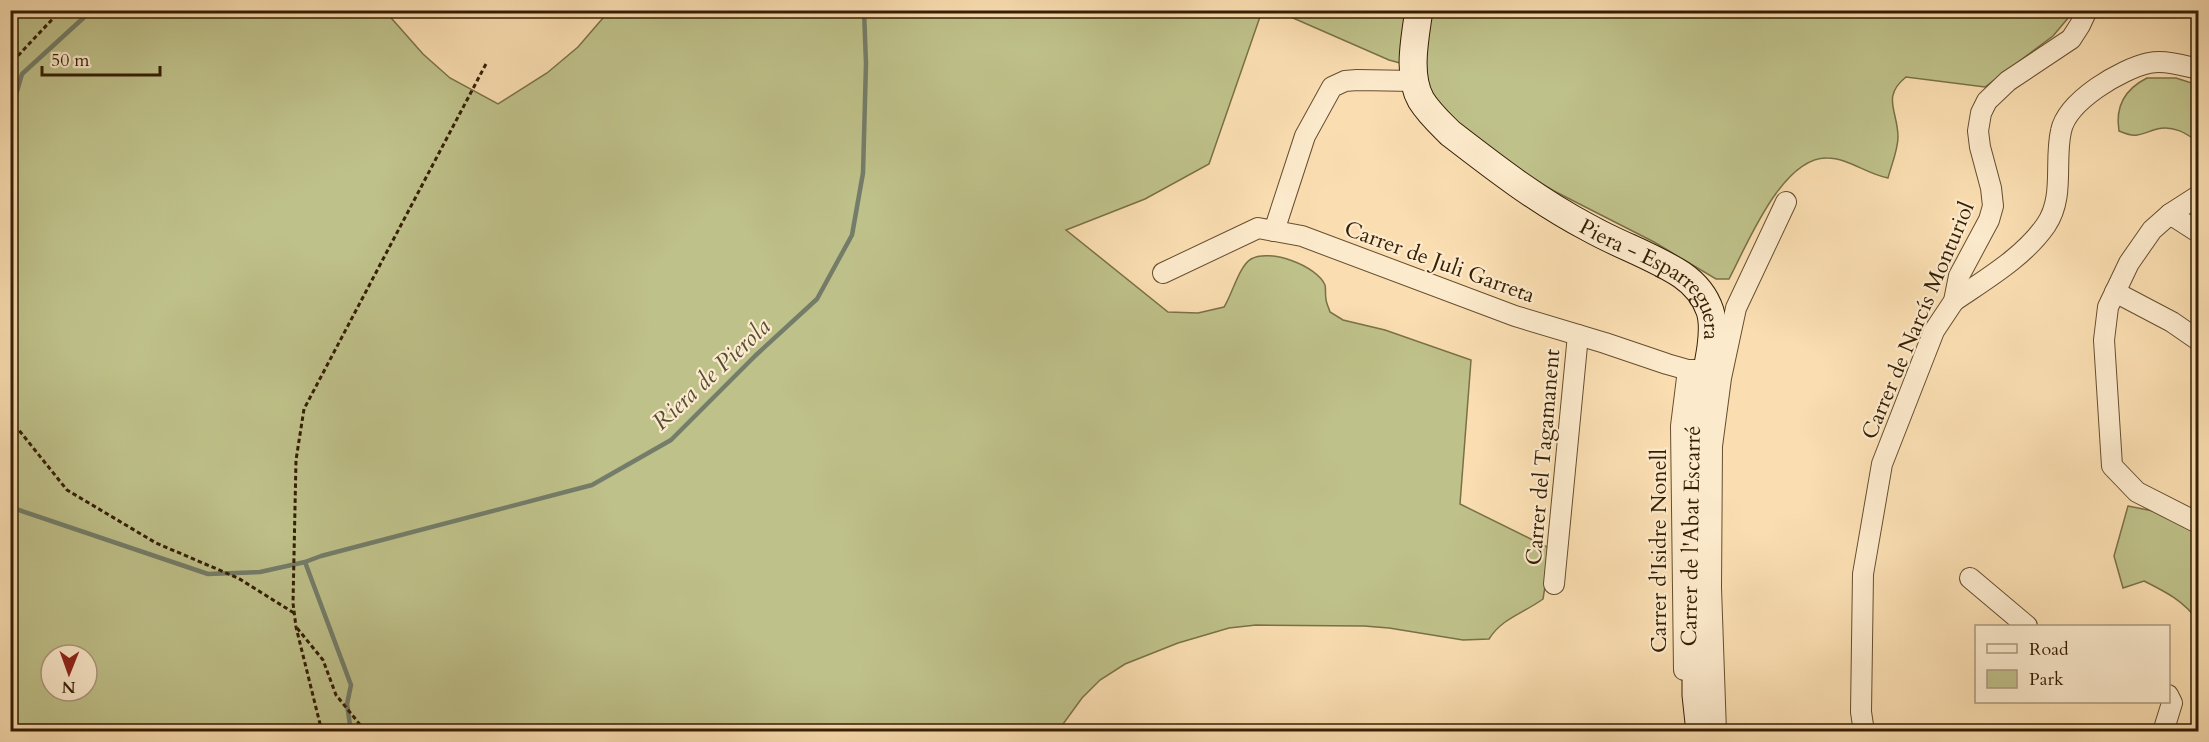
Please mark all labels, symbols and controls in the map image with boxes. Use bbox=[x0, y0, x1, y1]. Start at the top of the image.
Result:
scale bar bbox=[42, 39, 160, 77]
text: 50 m bbox=[51, 48, 90, 73]
street label: Carrer de Narcís Monturiol bbox=[1854, 197, 1982, 444]
street label: Piera - Esparreguera bbox=[1574, 212, 1726, 342]
street label: Carrer de Juli Garreta bbox=[1340, 214, 1539, 310]
water label: Riera de Pierola bbox=[645, 311, 778, 438]
street label: Carrer del Tagamanent bbox=[1519, 348, 1567, 567]
street label: Carrer de l'Abat Escarré bbox=[1674, 425, 1708, 647]
street label: Carrer d'Isidre Nonell bbox=[1644, 449, 1674, 653]
legend bbox=[1975, 625, 2170, 703]
text: Road bbox=[2029, 637, 2069, 662]
north arrow bbox=[39, 643, 99, 703]
text: Park bbox=[2029, 667, 2064, 692]
text: N bbox=[62, 676, 76, 698]

